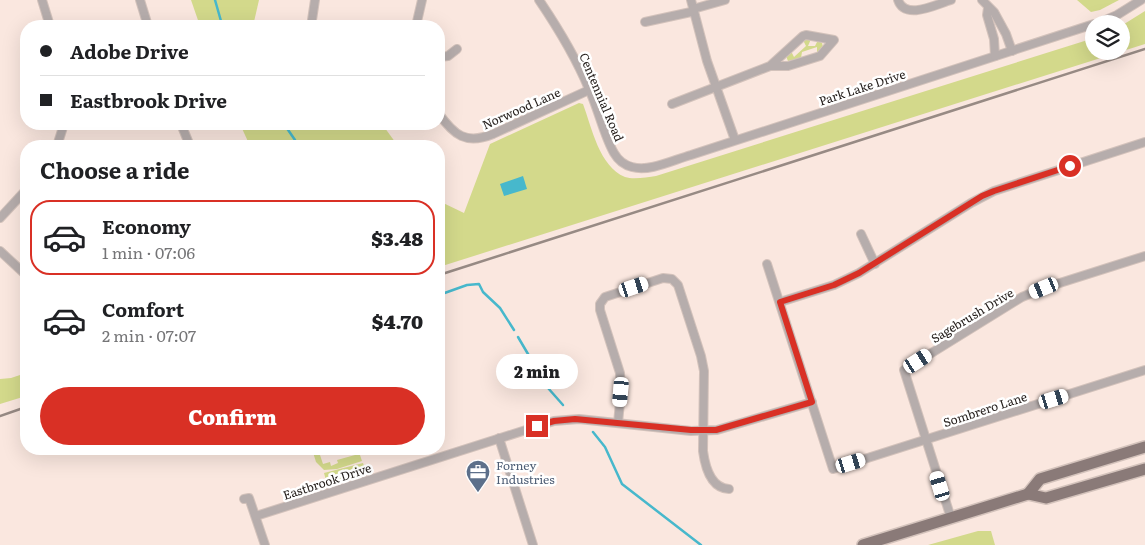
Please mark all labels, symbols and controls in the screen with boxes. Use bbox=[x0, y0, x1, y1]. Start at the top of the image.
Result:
map controls bbox=[1085, 15, 1130, 60]
button: layers bbox=[1085, 15, 1130, 60]
text: Adobe Drive bbox=[70, 37, 189, 65]
street label: Centennial Road bbox=[575, 50, 629, 145]
street label: Park Lake Drive bbox=[816, 65, 908, 109]
street label: Norwood Lane bbox=[479, 83, 563, 133]
text: Eastbrook Drive bbox=[70, 86, 227, 114]
text: Choose a ride bbox=[40, 153, 189, 186]
route start bbox=[1059, 155, 1081, 177]
text: Economy bbox=[102, 212, 191, 240]
icon: car bbox=[42, 215, 87, 260]
text: $3.48 bbox=[371, 224, 423, 252]
text: 1 min · 07:06 bbox=[102, 240, 195, 264]
car bbox=[617, 275, 650, 299]
car bbox=[1027, 275, 1060, 301]
street label: Sagebrush Drive bbox=[927, 283, 1017, 347]
text: Comfort bbox=[102, 295, 184, 323]
icon: car bbox=[42, 298, 87, 343]
text: $4.70 bbox=[372, 307, 423, 335]
text: 2 min · 07:07 bbox=[102, 323, 196, 347]
car bbox=[901, 347, 934, 375]
callout: 2 min bbox=[496, 354, 578, 388]
text: 2 min bbox=[514, 359, 560, 383]
car bbox=[612, 376, 629, 408]
button: Confirm bbox=[40, 387, 425, 445]
street label: Sombrero Lane bbox=[941, 387, 1029, 431]
car bbox=[1037, 387, 1070, 411]
route end bbox=[526, 415, 548, 437]
car bbox=[834, 451, 867, 475]
place label: Forney Industries bbox=[496, 456, 555, 488]
street label: Eastbrook Drive bbox=[280, 458, 374, 504]
office icon: Forney Industries bbox=[465, 459, 491, 493]
car bbox=[928, 469, 951, 503]

